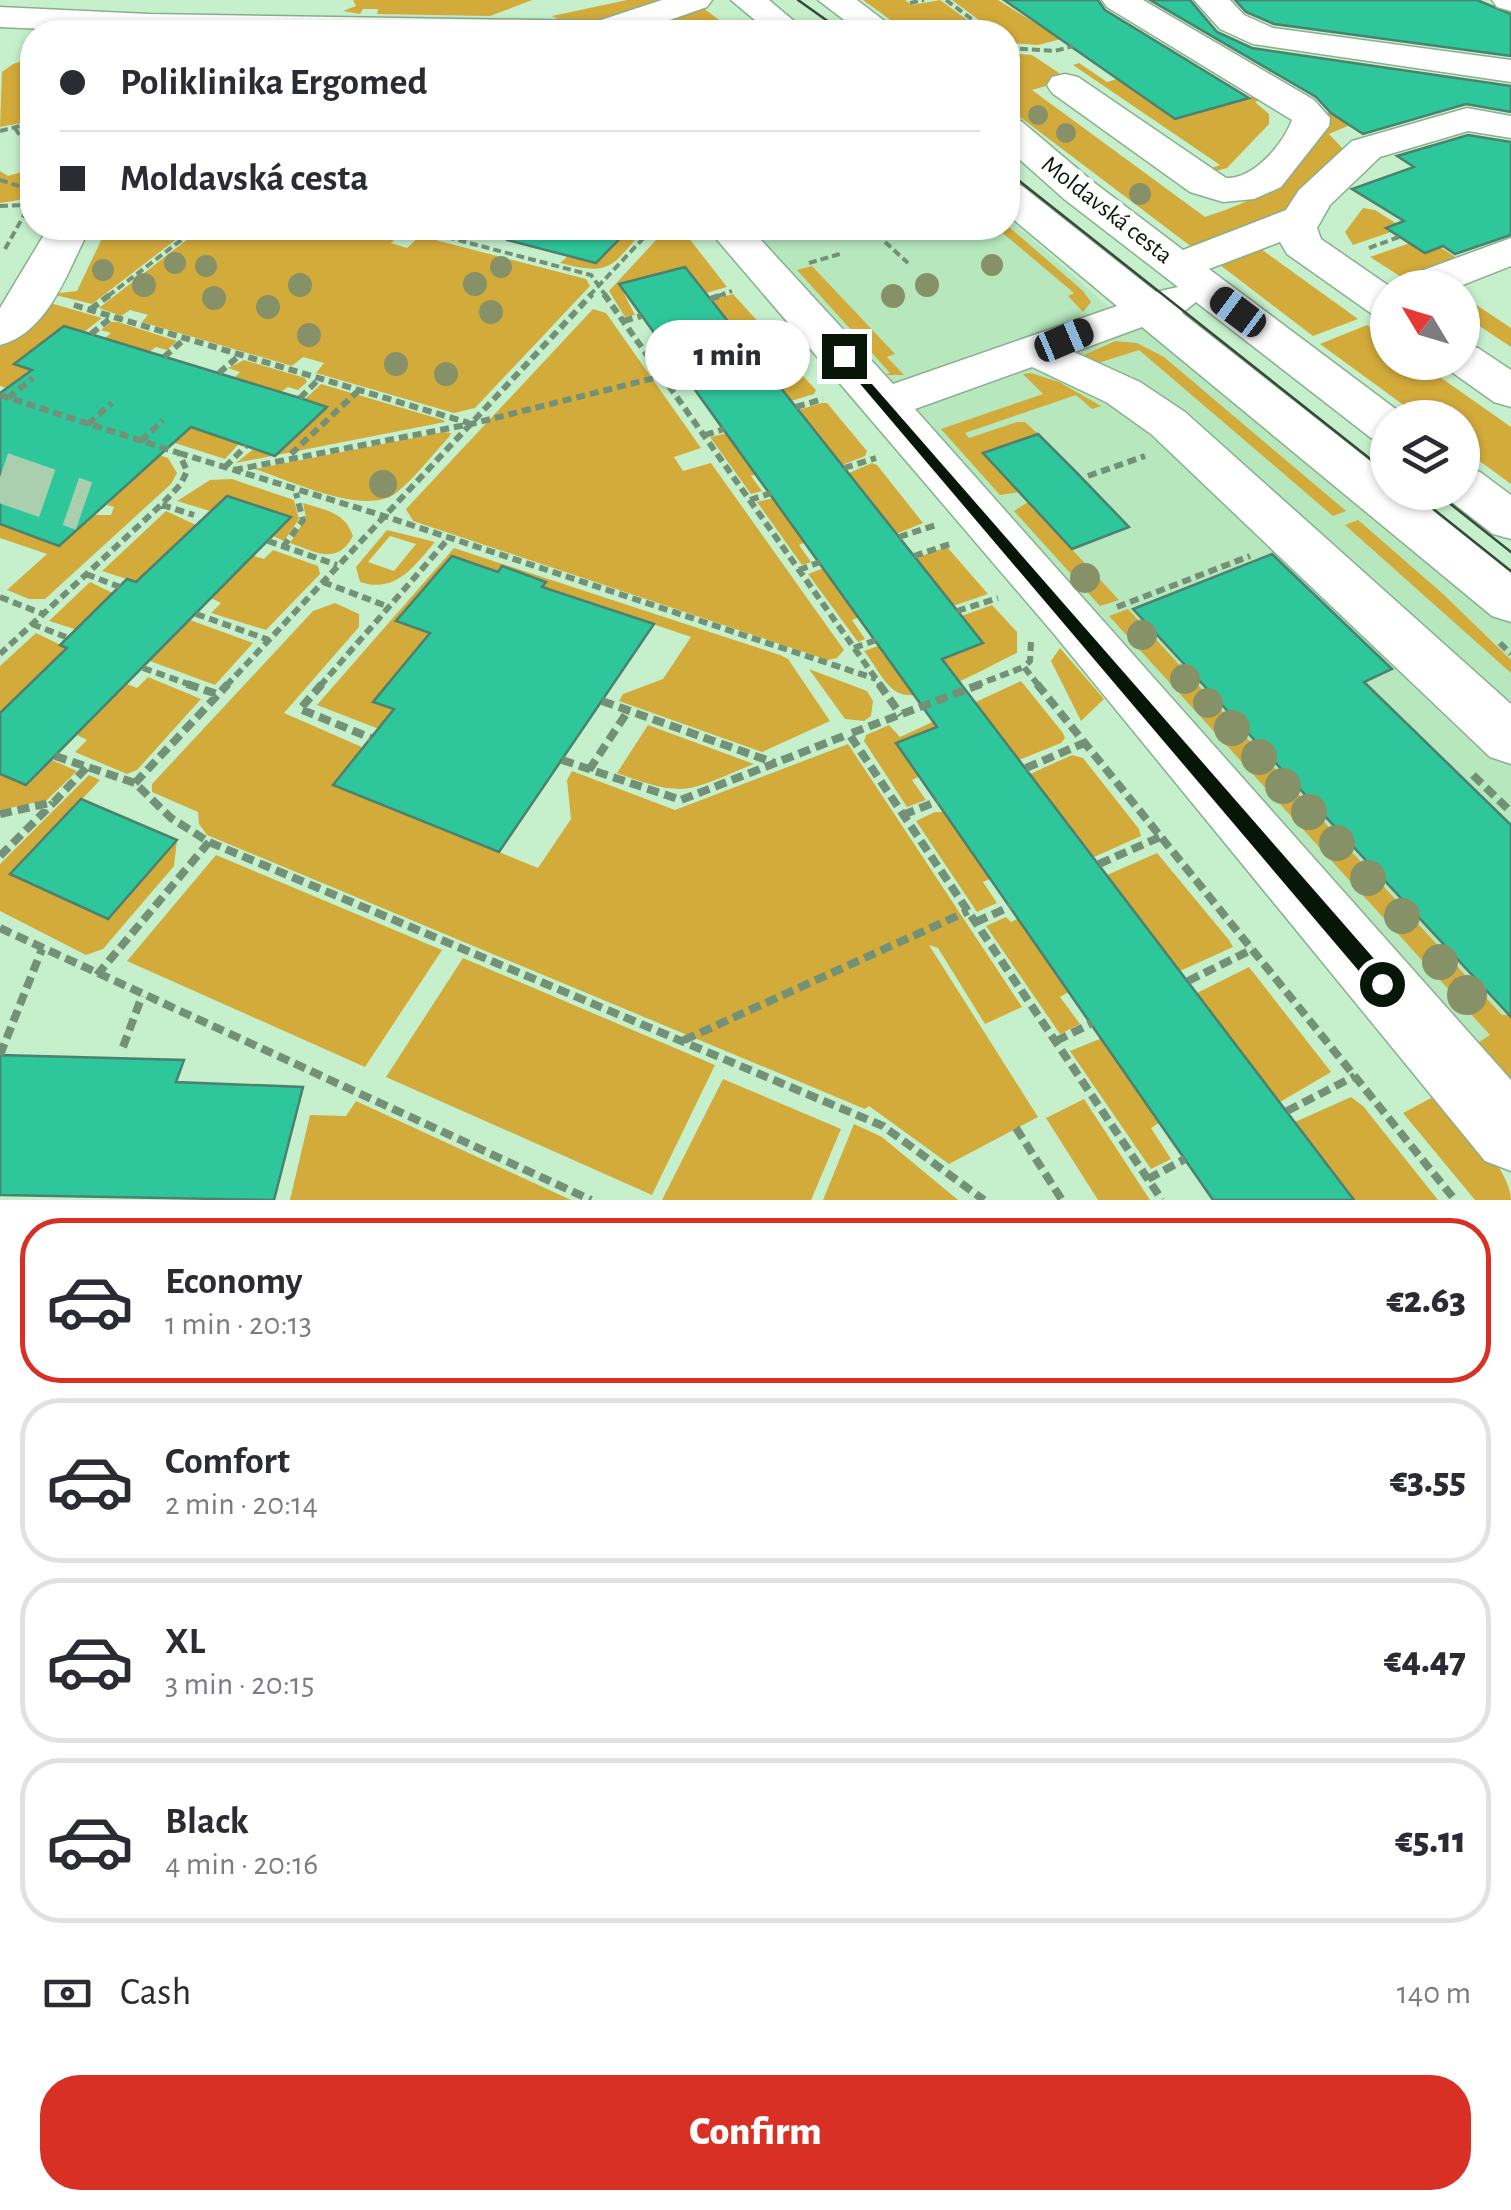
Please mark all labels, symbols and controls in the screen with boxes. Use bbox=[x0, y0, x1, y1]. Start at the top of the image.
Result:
text: Poliklinika Ergomed bbox=[120, 64, 428, 102]
street label: Moldavská cesta bbox=[1037, 151, 1177, 269]
text: Moldavská cesta bbox=[120, 160, 368, 198]
north arrow bbox=[1370, 270, 1480, 380]
map controls bbox=[1370, 270, 1480, 510]
car bbox=[1205, 282, 1271, 342]
car bbox=[1031, 314, 1097, 366]
callout: 1 min bbox=[644, 321, 809, 391]
route end bbox=[822, 334, 867, 379]
text: 1 min bbox=[693, 339, 762, 371]
button: layers bbox=[1370, 400, 1480, 510]
route start bbox=[1360, 962, 1405, 1007]
icon: car bbox=[45, 1256, 135, 1346]
text: Economy bbox=[165, 1263, 303, 1301]
text: €2.63 bbox=[1386, 1282, 1466, 1320]
text: 1 min · 20:13 bbox=[165, 1308, 312, 1340]
icon: car bbox=[45, 1436, 135, 1526]
text: Comfort bbox=[165, 1443, 290, 1481]
text: €3.55 bbox=[1390, 1462, 1466, 1500]
text: 2 min · 20:14 bbox=[165, 1488, 318, 1520]
icon: car bbox=[45, 1616, 135, 1706]
text: XL bbox=[165, 1623, 205, 1661]
text: €4.47 bbox=[1384, 1642, 1466, 1680]
text: 3 min · 20:15 bbox=[165, 1668, 314, 1700]
icon: car bbox=[45, 1796, 135, 1886]
text: Black bbox=[165, 1803, 249, 1841]
text: €5.11 bbox=[1395, 1822, 1466, 1860]
text: 4 min · 20:16 bbox=[165, 1848, 318, 1880]
icon: cash bbox=[40, 1966, 95, 2021]
text: Cash bbox=[120, 1974, 191, 2012]
text: 140 m bbox=[1397, 1977, 1471, 2009]
button: Confirm bbox=[40, 2075, 1471, 2190]

